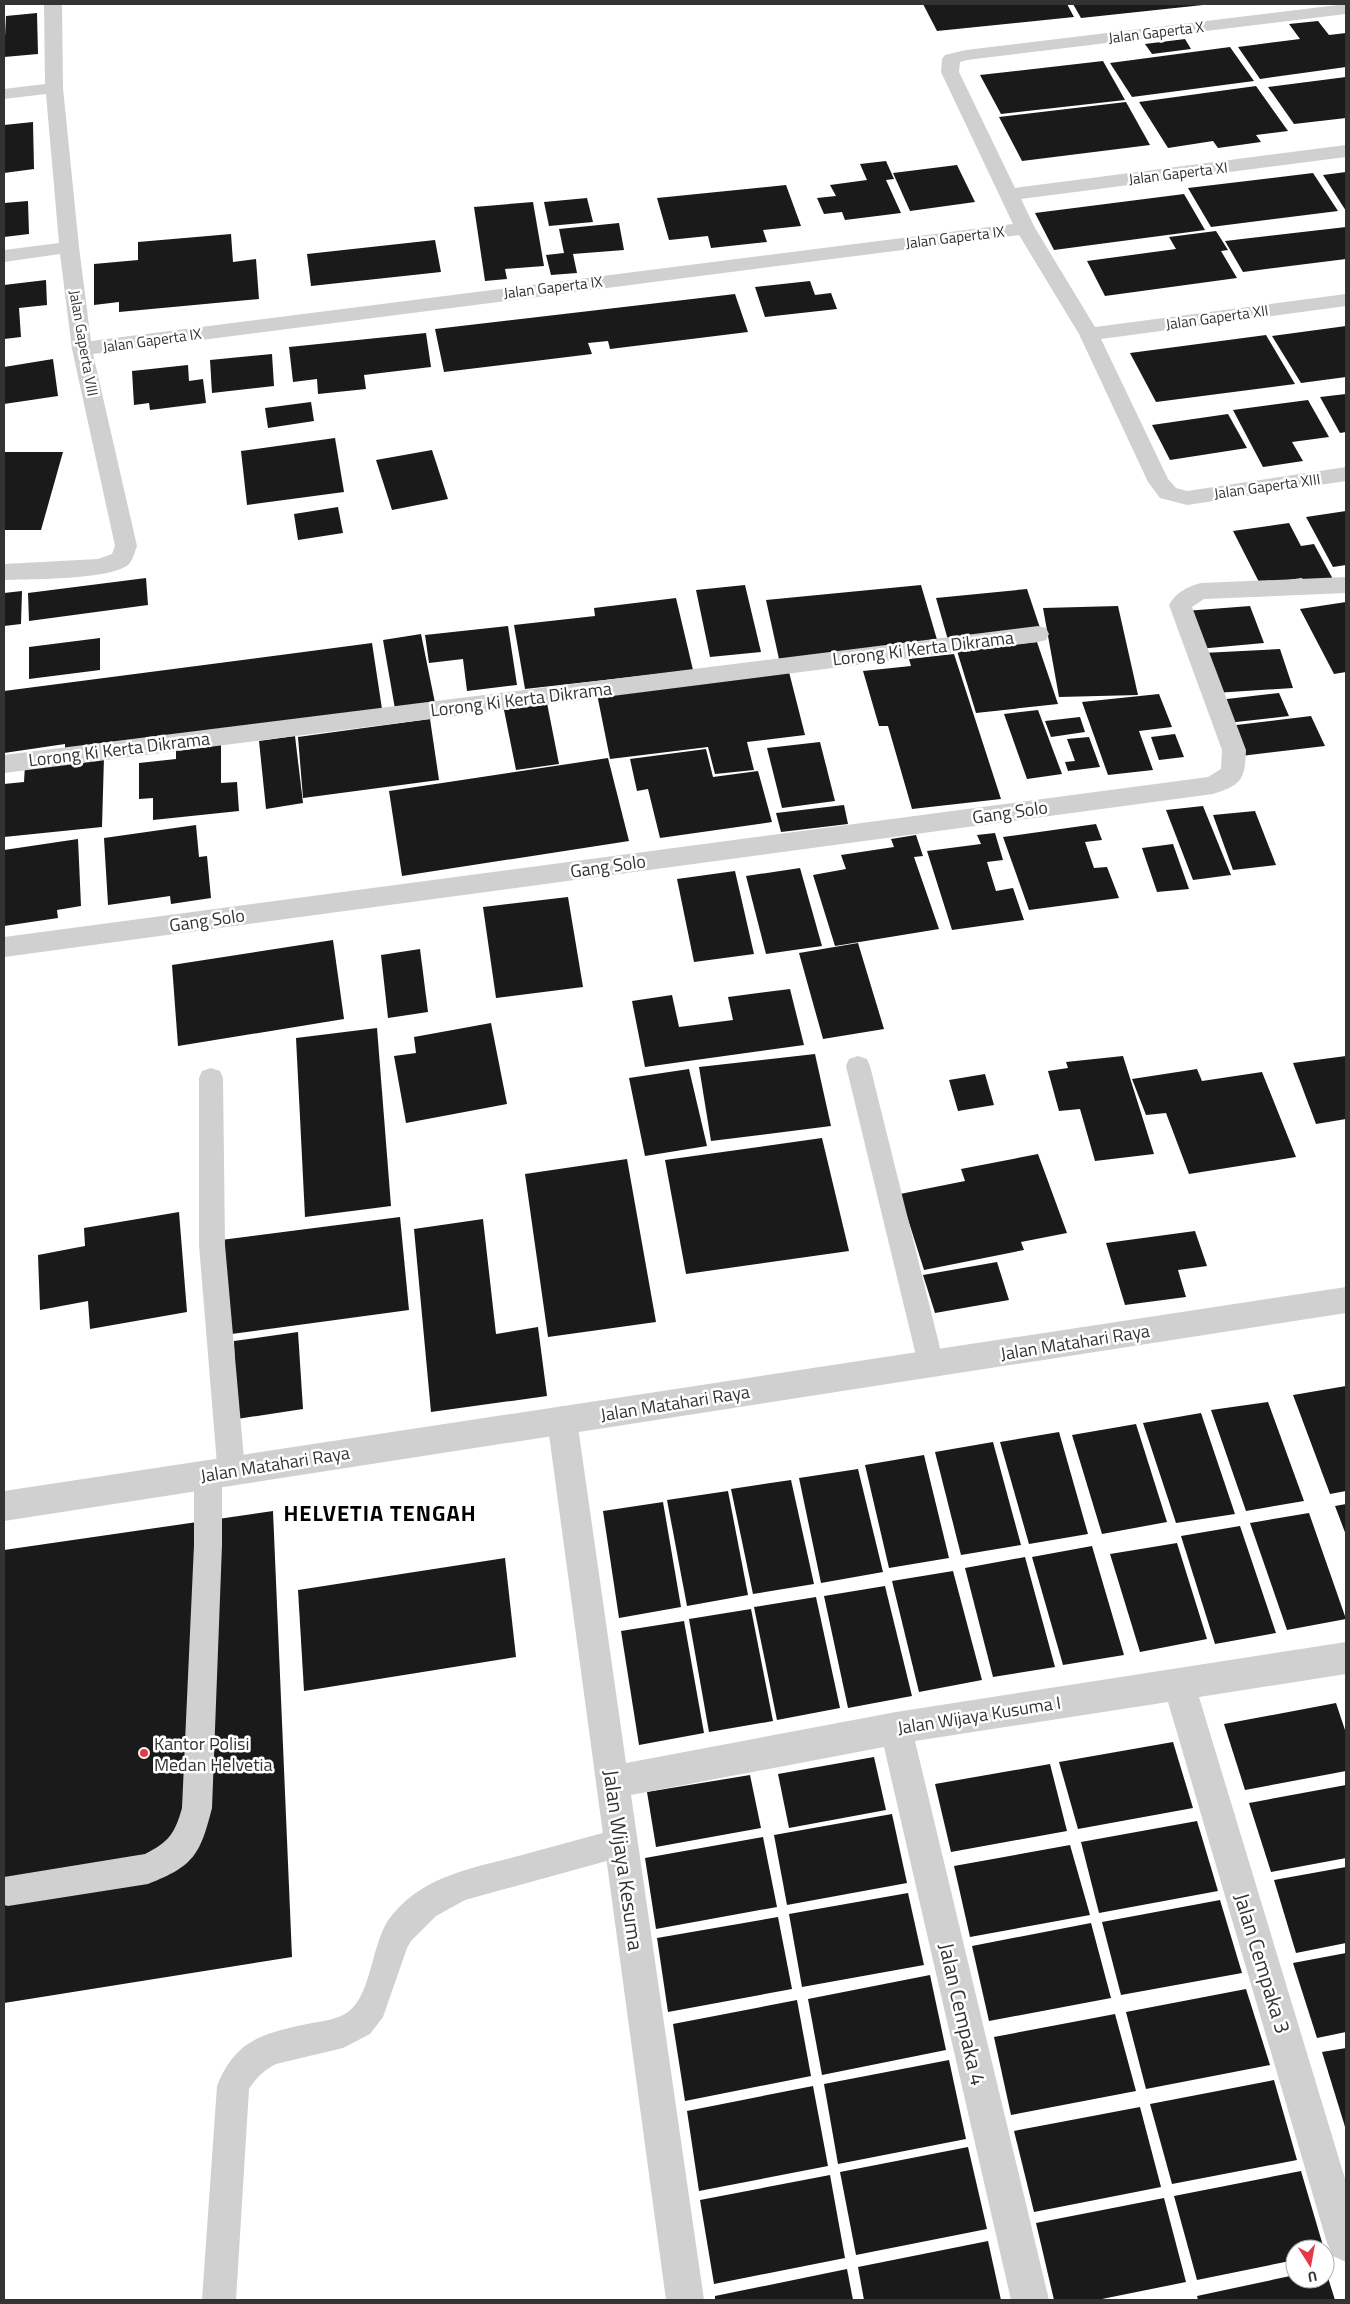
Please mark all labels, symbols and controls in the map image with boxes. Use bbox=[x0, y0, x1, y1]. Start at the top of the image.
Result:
street label: Jalan Gaperta X bbox=[1107, 15, 1206, 49]
street label: Jalan Gaperta XI bbox=[1127, 156, 1229, 190]
street label: Jalan Gaperta IX bbox=[904, 219, 1007, 254]
street label: Jalan Gaperta IX bbox=[502, 269, 605, 304]
street label: Jalan Gaperta VIII bbox=[63, 288, 105, 398]
street label: Jalan Gaperta XII bbox=[1164, 298, 1270, 336]
street label: Jalan Gaperta IX bbox=[101, 322, 204, 358]
street label: Jalan Gaperta XIII bbox=[1212, 467, 1322, 505]
street label: Lorong Ki Kerta Dikrama bbox=[831, 623, 1015, 673]
street label: Lorong Ki Kerta Dikrama bbox=[429, 674, 613, 724]
street label: Lorong Ki Kerta Dikrama bbox=[27, 724, 211, 774]
street label: Gang Solo bbox=[971, 793, 1049, 831]
street label: Gang Solo bbox=[569, 847, 647, 885]
street label: Gang Solo bbox=[168, 901, 246, 939]
street label: Jalan Matahari Raya bbox=[998, 1317, 1152, 1367]
street label: Jalan Matahari Raya bbox=[598, 1378, 752, 1428]
street label: Jalan Matahari Raya bbox=[198, 1439, 352, 1489]
district label: HELVETIA TENGAH bbox=[283, 1496, 477, 1530]
street label: Jalan Wijaya Kusuma I bbox=[895, 1689, 1063, 1741]
place label: Kantor Polisi Medan Helvetia bbox=[154, 1730, 272, 1778]
marker: Kantor Polisi Medan Helvetia bbox=[138, 1747, 150, 1759]
street label: Jalan Wijaya Kesuma bbox=[595, 1767, 653, 1953]
street label: Jalan Cempaka 3 bbox=[1226, 1889, 1300, 2037]
street label: Jalan Cempaka 4 bbox=[931, 1939, 995, 2089]
north arrow bbox=[1285, 2239, 1335, 2289]
text: U bbox=[1306, 2266, 1319, 2288]

